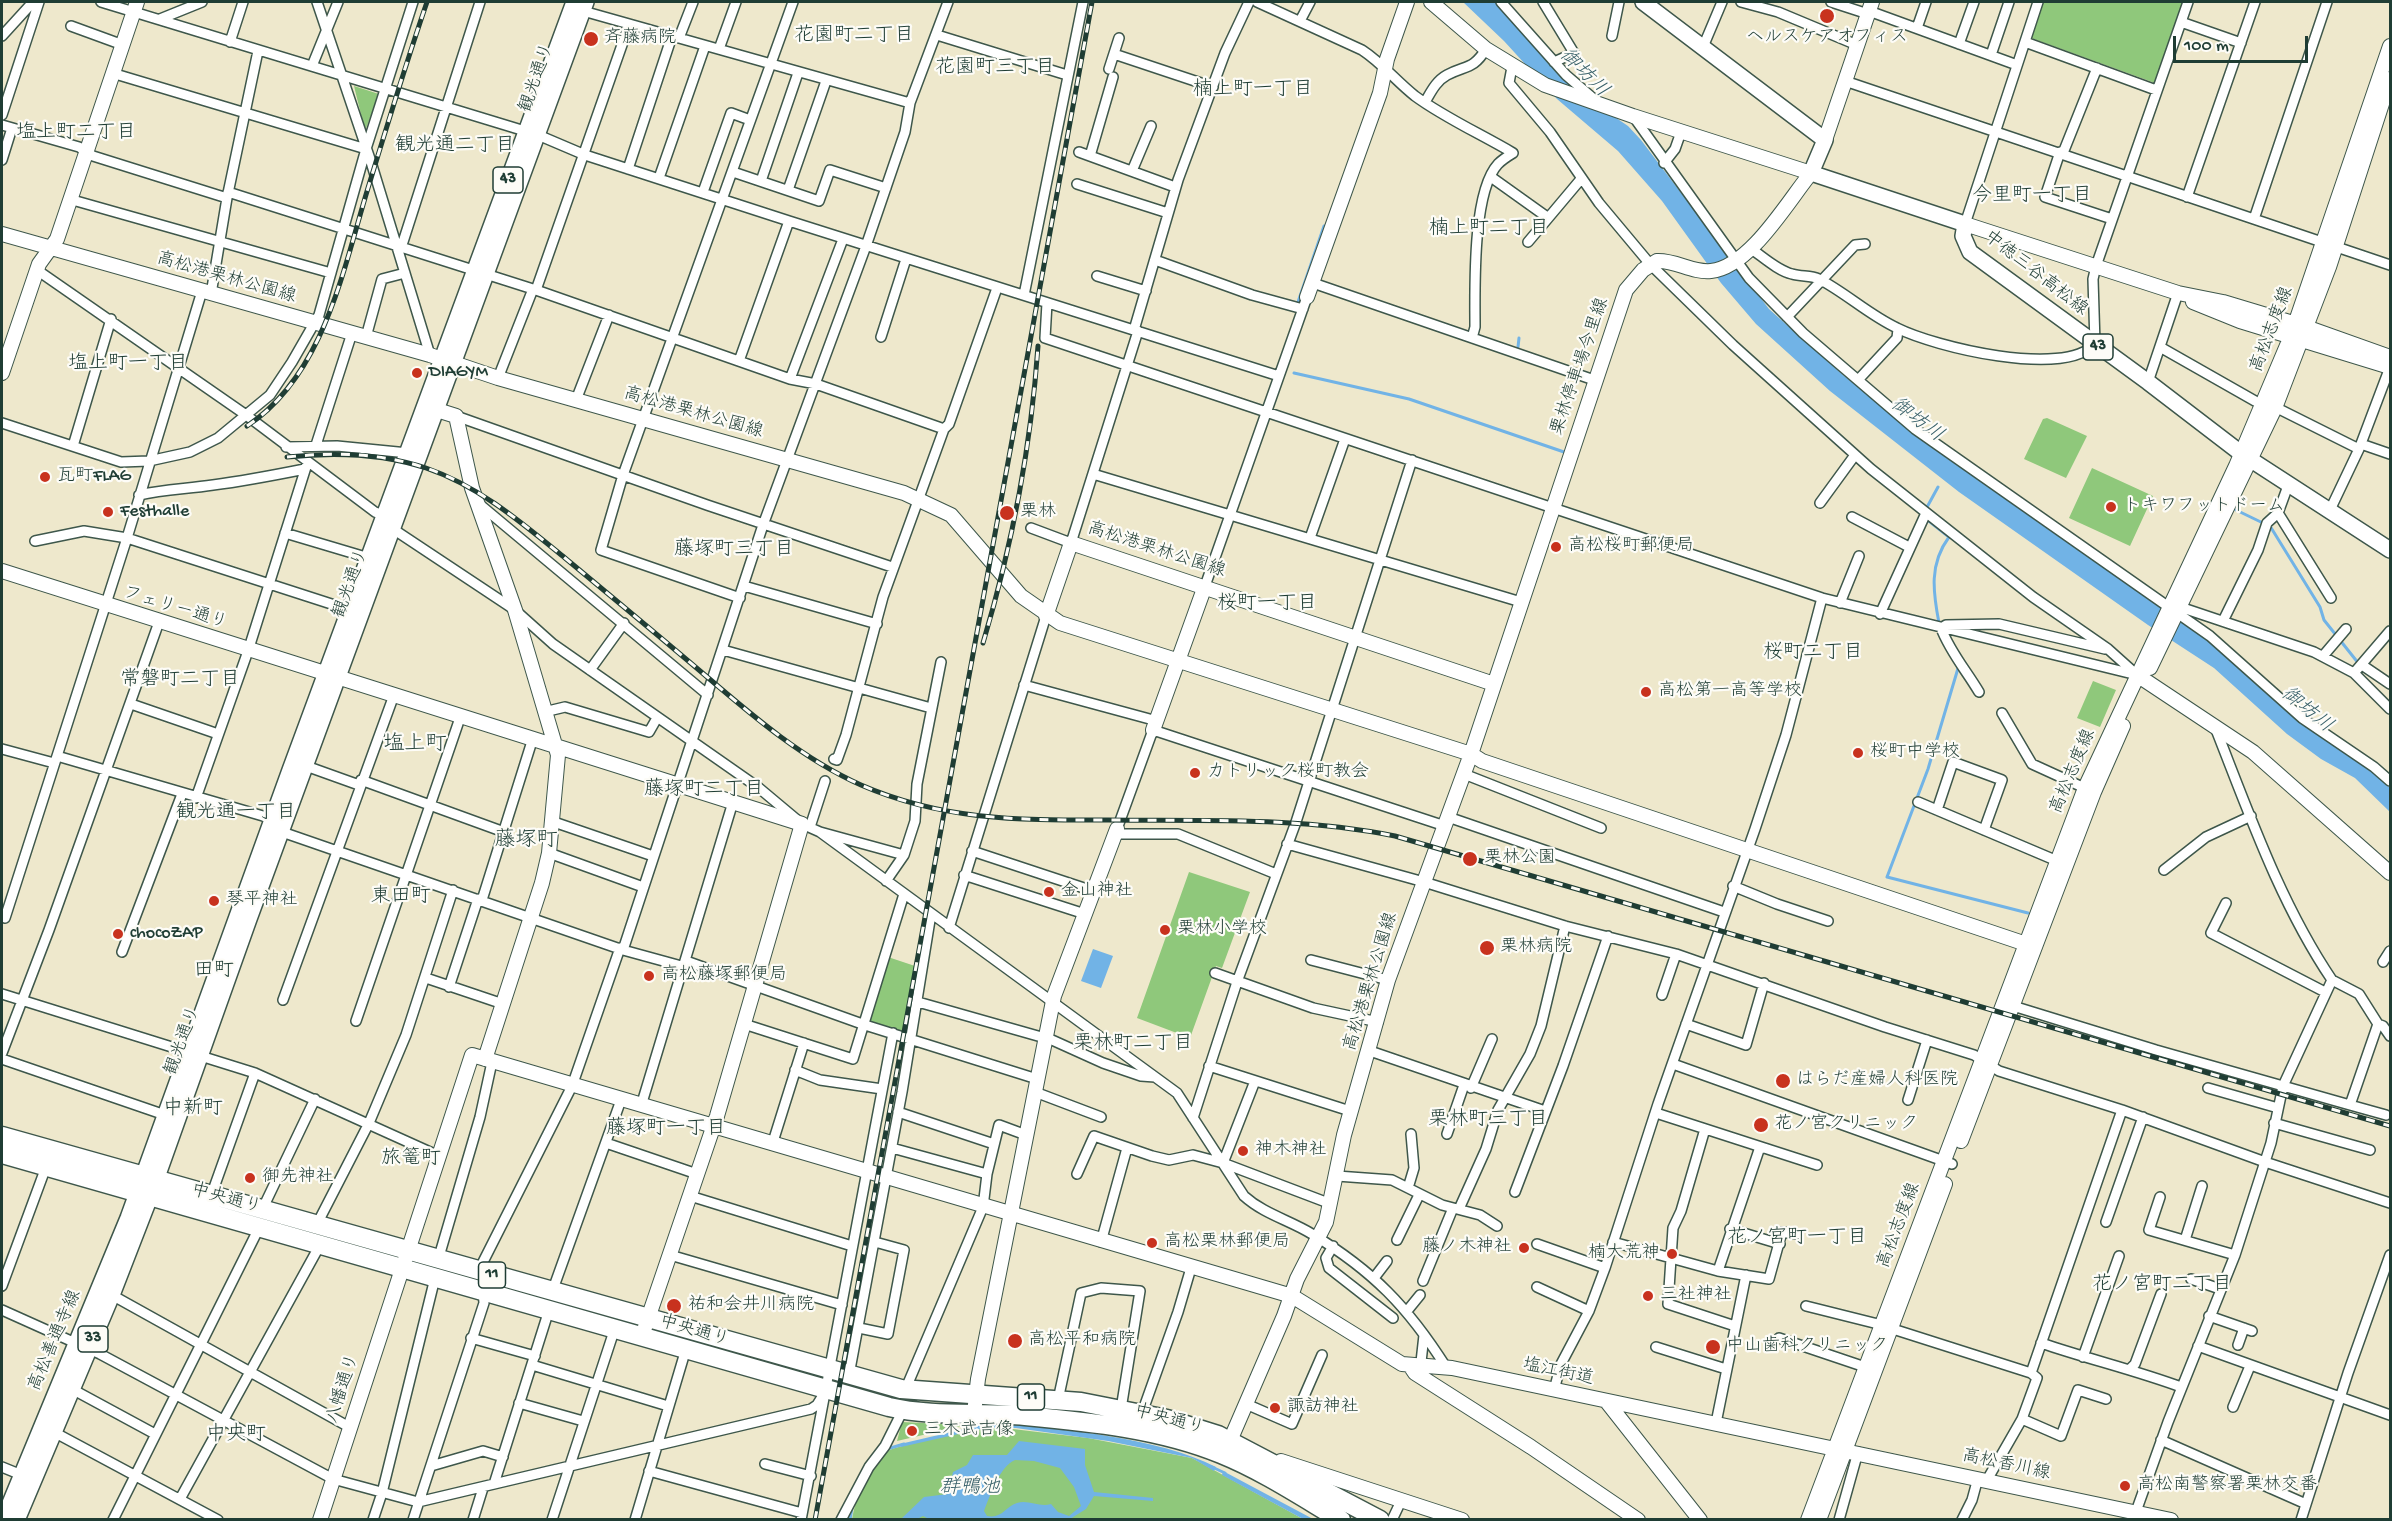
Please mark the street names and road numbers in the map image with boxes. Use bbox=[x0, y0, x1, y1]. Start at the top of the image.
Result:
street label: 観光通り bbox=[516, 40, 560, 116]
road number: 43 bbox=[493, 167, 523, 193]
street label: 中徳三谷高松線 bbox=[1979, 227, 2091, 321]
street label: 高松港栗林公園線 bbox=[154, 249, 298, 309]
street label: 高松志度線 bbox=[2247, 284, 2299, 376]
street label: 栗林停車場今里線 bbox=[1547, 295, 1615, 439]
road number: 43 bbox=[2083, 334, 2113, 360]
street label: 高松港栗林公園線 bbox=[621, 384, 765, 444]
street label: 高松港栗林公園線 bbox=[1084, 518, 1228, 584]
street label: 観光通り bbox=[330, 546, 374, 622]
street label: フェリー通り bbox=[120, 583, 230, 635]
street label: 高松志度線 bbox=[2046, 726, 2102, 818]
street label: 高松港栗林公園線 bbox=[1341, 910, 1403, 1054]
street label: 観光通り bbox=[162, 1003, 206, 1079]
street label: 中央通り bbox=[188, 1180, 264, 1220]
street label: 高松志度線 bbox=[1874, 1180, 1926, 1272]
road number: 11 bbox=[478, 1262, 506, 1288]
street label: 高松善通寺線 bbox=[25, 1287, 87, 1395]
street label: 中央通り bbox=[656, 1312, 732, 1352]
road number: 33 bbox=[78, 1326, 108, 1352]
street label: 八幡通り bbox=[323, 1351, 365, 1427]
street label: 塩江街道 bbox=[1521, 1355, 1595, 1391]
road number: 11 bbox=[1018, 1384, 1044, 1410]
street label: 中央通り bbox=[1131, 1401, 1207, 1441]
street label: 高松香川線 bbox=[1960, 1446, 2052, 1486]

